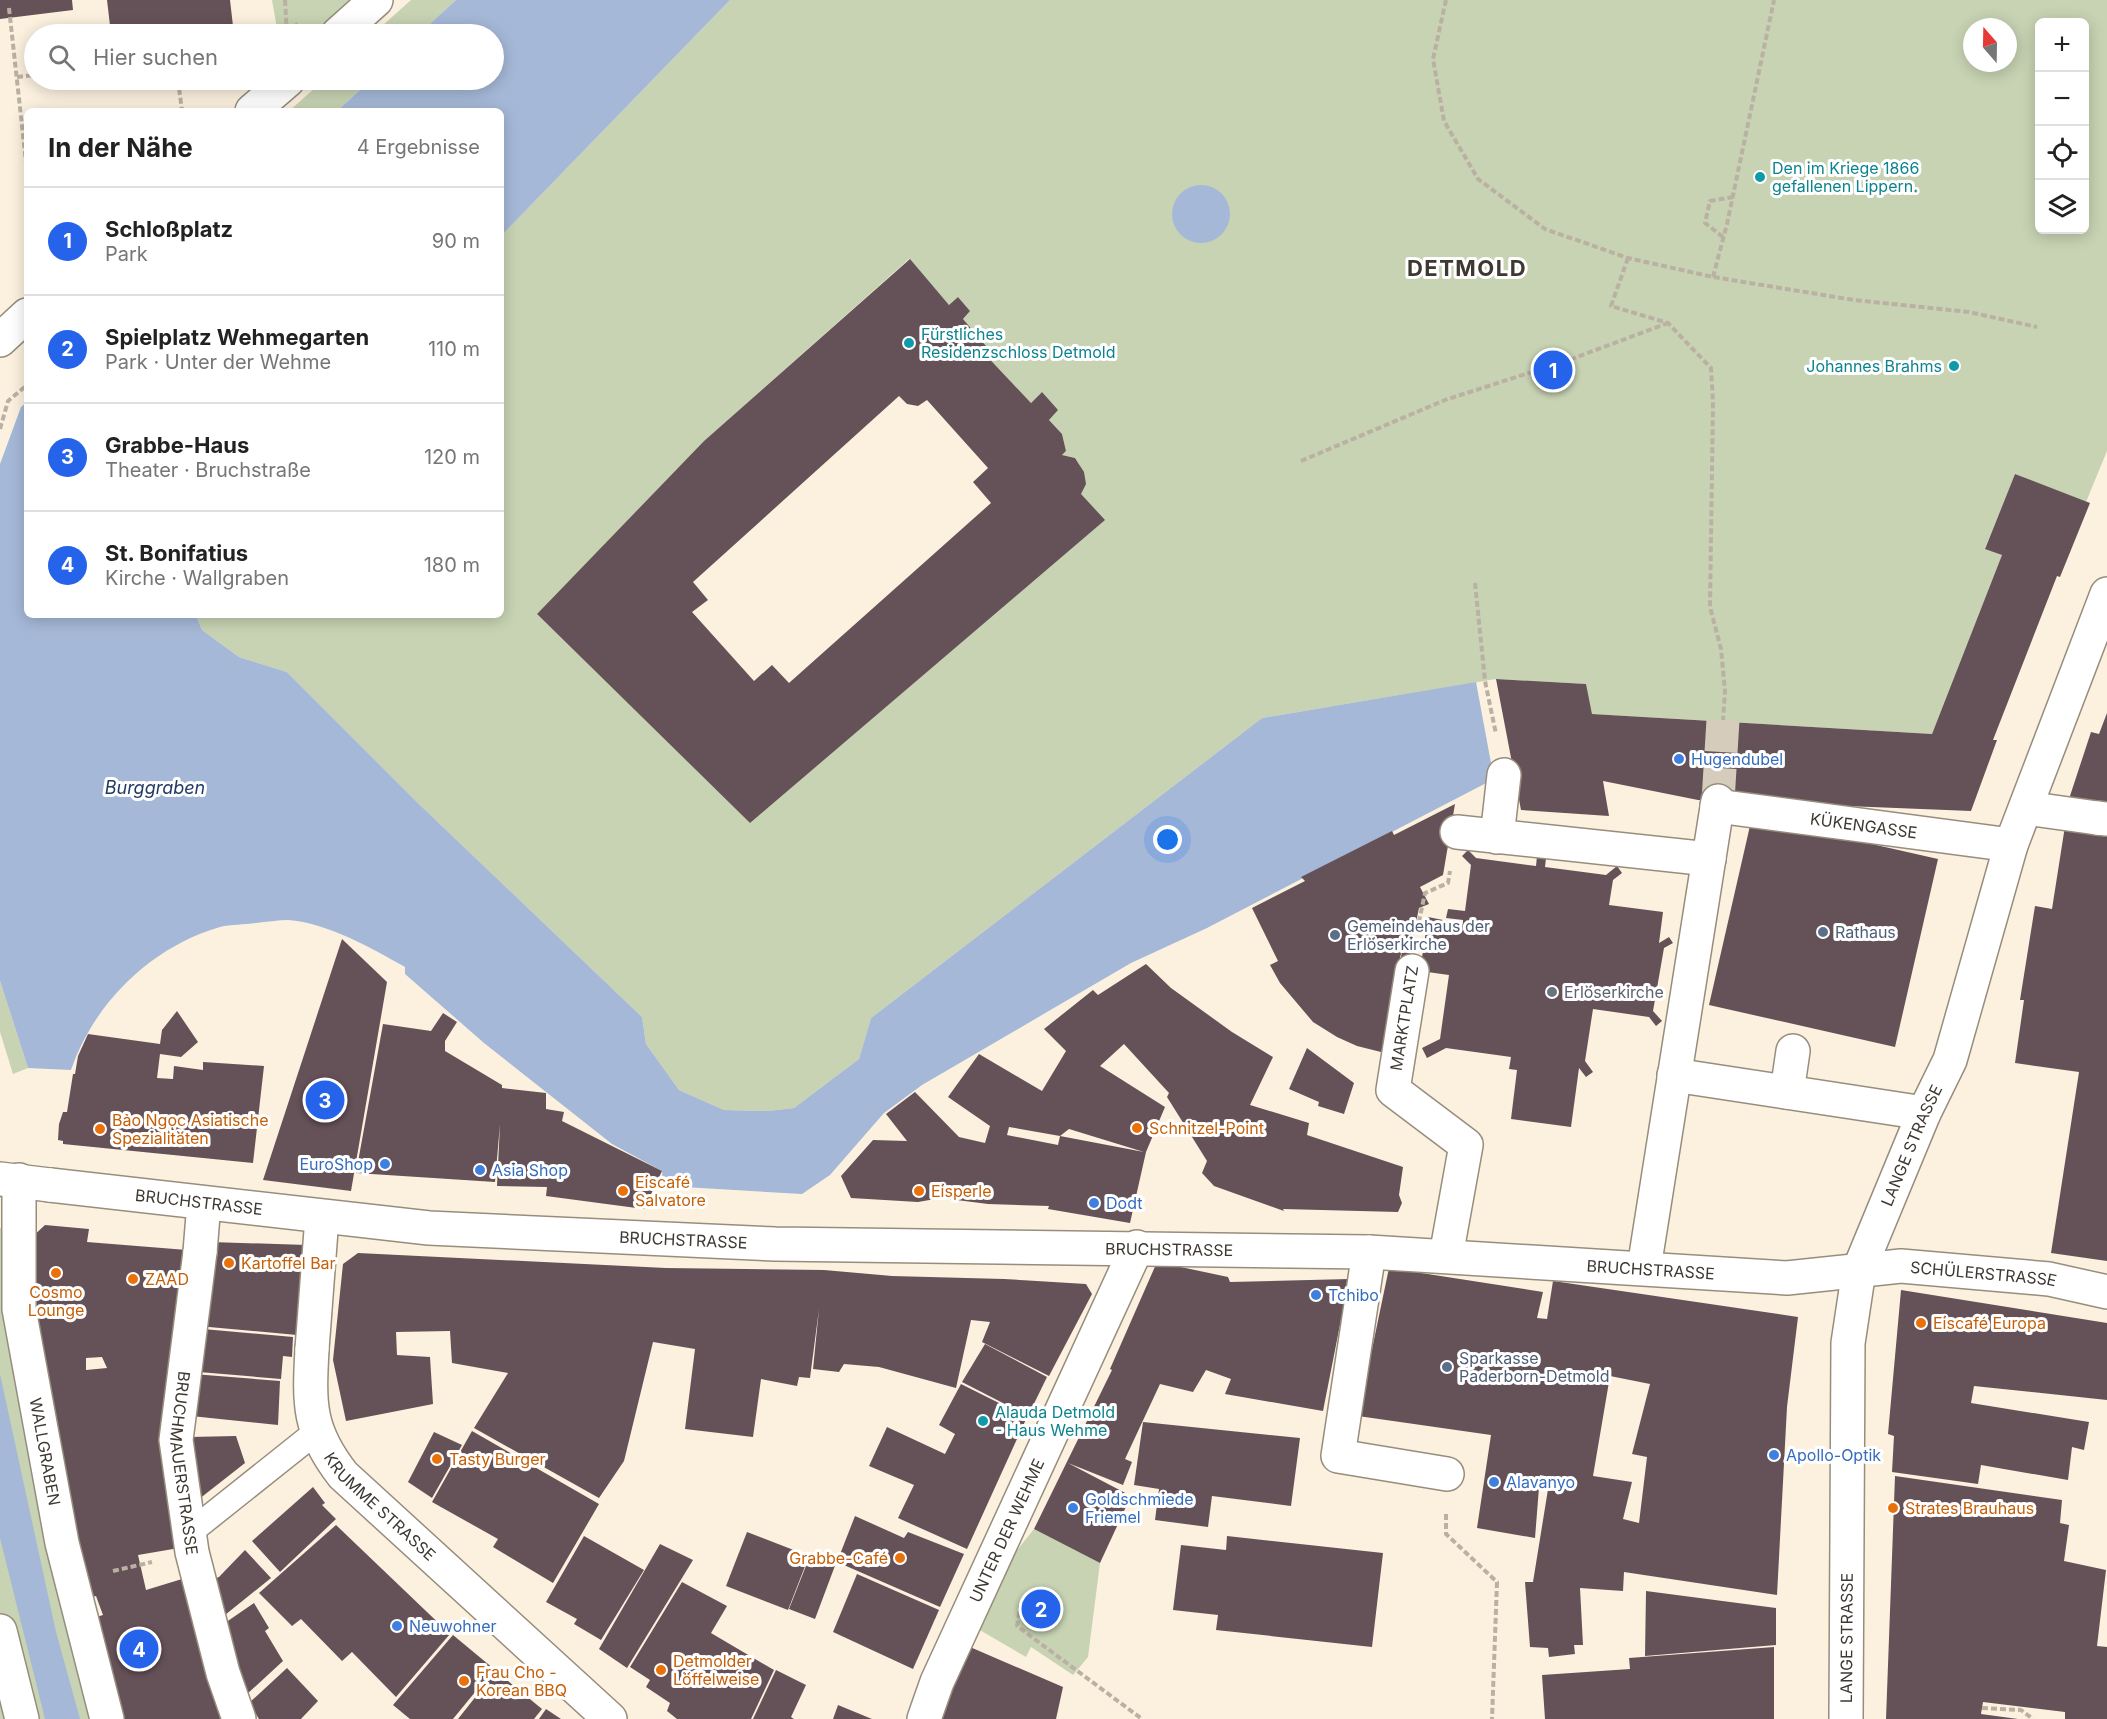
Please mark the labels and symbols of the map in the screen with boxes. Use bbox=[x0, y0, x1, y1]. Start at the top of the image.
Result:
north arrow bbox=[1963, 18, 2017, 72]
place label: Den im Kriege 1866 gefallenen Lippern. bbox=[1772, 158, 1919, 196]
marker: Den im Kriege 1866 gefallenen Lippern. bbox=[1753, 170, 1767, 184]
district label: DETMOLD bbox=[1407, 255, 1527, 281]
place label: Fürstliches Residenzschloss Detmold bbox=[921, 324, 1115, 362]
marker: Fürstliches Residenzschloss Detmold bbox=[902, 336, 916, 350]
pin: 1 bbox=[1534, 348, 1572, 392]
place label: Johannes Brahms bbox=[1806, 356, 1942, 376]
marker: Johannes Brahms bbox=[1947, 359, 1961, 373]
place label: Hugendubel bbox=[1691, 749, 1783, 769]
marker: Hugendubel bbox=[1672, 752, 1686, 766]
water label: Burggraben bbox=[105, 777, 205, 798]
street label: KÜKENGASSE bbox=[1809, 808, 1918, 842]
your location bbox=[1153, 825, 1182, 854]
place label: Gemeindehaus der Erlöserkirche bbox=[1347, 916, 1490, 954]
place label: Rathaus bbox=[1835, 922, 1896, 942]
marker: Rathaus bbox=[1816, 925, 1830, 939]
marker: Gemeindehaus der Erlöserkirche bbox=[1328, 928, 1342, 942]
street label: MARKTPLATZ bbox=[1386, 964, 1422, 1072]
place label: Erlöserkirche bbox=[1564, 982, 1664, 1002]
marker: Erlöserkirche bbox=[1545, 985, 1559, 999]
pin: 3 bbox=[306, 1078, 344, 1122]
street label: LANGE STRASSE bbox=[1877, 1081, 1946, 1209]
place label: Bảo Ngọc Asiatische Spezialitäten bbox=[112, 1110, 268, 1148]
place label: Schnitzel-Point bbox=[1149, 1118, 1264, 1138]
marker: Schnitzel-Point bbox=[1130, 1121, 1144, 1135]
marker: Bảo Ngọc Asiatische Spezialitäten bbox=[93, 1122, 107, 1136]
place label: EuroShop bbox=[299, 1154, 373, 1174]
marker: EuroShop bbox=[378, 1157, 392, 1171]
place label: Asia Shop bbox=[492, 1160, 568, 1180]
marker: Asia Shop bbox=[473, 1163, 487, 1177]
place label: Eiscafé Salvatore bbox=[635, 1172, 706, 1210]
place label: Eisperle bbox=[931, 1181, 992, 1201]
marker: Eiscafé Salvatore bbox=[616, 1184, 630, 1198]
marker: Eisperle bbox=[912, 1184, 926, 1198]
street label: BRUCHSTRASSE bbox=[134, 1185, 264, 1219]
place label: Dodt bbox=[1106, 1193, 1142, 1213]
marker: Dodt bbox=[1087, 1196, 1101, 1210]
street label: BRUCHSTRASSE bbox=[619, 1227, 748, 1253]
street label: BRUCHSTRASSE bbox=[1105, 1238, 1233, 1260]
place label: Kartoffel Bar bbox=[241, 1253, 336, 1273]
marker: Kartoffel Bar bbox=[222, 1256, 236, 1270]
street label: BRUCHSTRASSE bbox=[1586, 1256, 1715, 1283]
street label: SCHÜLERSTRASSE bbox=[1909, 1257, 2059, 1290]
marker: Cosmo Lounge bbox=[49, 1266, 63, 1280]
place label: ZAAD bbox=[145, 1269, 189, 1289]
marker: ZAAD bbox=[126, 1272, 140, 1286]
place label: Cosmo Lounge bbox=[28, 1282, 84, 1320]
place label: Tchibo bbox=[1328, 1285, 1379, 1305]
marker: Tchibo bbox=[1309, 1288, 1323, 1302]
place label: Eiscafé Europa bbox=[1933, 1313, 2046, 1333]
marker: Eiscafé Europa bbox=[1914, 1316, 1928, 1330]
place label: Sparkasse Paderborn-Detmold bbox=[1459, 1348, 1609, 1386]
marker: Sparkasse Paderborn-Detmold bbox=[1440, 1360, 1454, 1374]
street label: BRUCHMAUERSTRASSE bbox=[166, 1370, 202, 1556]
street label: WALLGRABEN bbox=[26, 1396, 65, 1507]
place label: Alauda Detmold - Haus Wehme bbox=[995, 1402, 1115, 1440]
marker: Alauda Detmold - Haus Wehme bbox=[976, 1414, 990, 1428]
place label: Apollo-Optik bbox=[1786, 1445, 1881, 1465]
street label: KRUMME STRASSE bbox=[320, 1448, 440, 1565]
marker: Apollo-Optik bbox=[1767, 1448, 1781, 1462]
place label: Tasty Burger bbox=[449, 1449, 545, 1469]
marker: Tasty Burger bbox=[430, 1452, 444, 1466]
street label: UNTER DER WEHME bbox=[965, 1455, 1048, 1606]
place label: Alavanyo bbox=[1506, 1472, 1575, 1492]
marker: Alavanyo bbox=[1487, 1475, 1501, 1489]
place label: Goldschmiede Friemel bbox=[1085, 1489, 1194, 1527]
place label: Strates Brauhaus bbox=[1905, 1498, 2034, 1518]
marker: Goldschmiede Friemel bbox=[1066, 1501, 1080, 1515]
marker: Strates Brauhaus bbox=[1886, 1501, 1900, 1515]
place label: Grabbe-Café bbox=[789, 1548, 888, 1568]
marker: Grabbe-Café bbox=[893, 1551, 907, 1565]
street label: LANGE STRASSE bbox=[1836, 1573, 1857, 1703]
pin: 2 bbox=[1022, 1586, 1060, 1632]
place label: Neuwohner bbox=[409, 1616, 497, 1636]
marker: Neuwohner bbox=[390, 1619, 404, 1633]
pin: 4 bbox=[120, 1626, 158, 1672]
place label: Detmolder Löffelweise bbox=[673, 1651, 759, 1689]
place label: Frau Cho - Korean BBQ bbox=[476, 1662, 567, 1700]
marker: Detmolder Löffelweise bbox=[654, 1663, 668, 1677]
marker: Frau Cho - Korean BBQ bbox=[457, 1674, 471, 1688]

